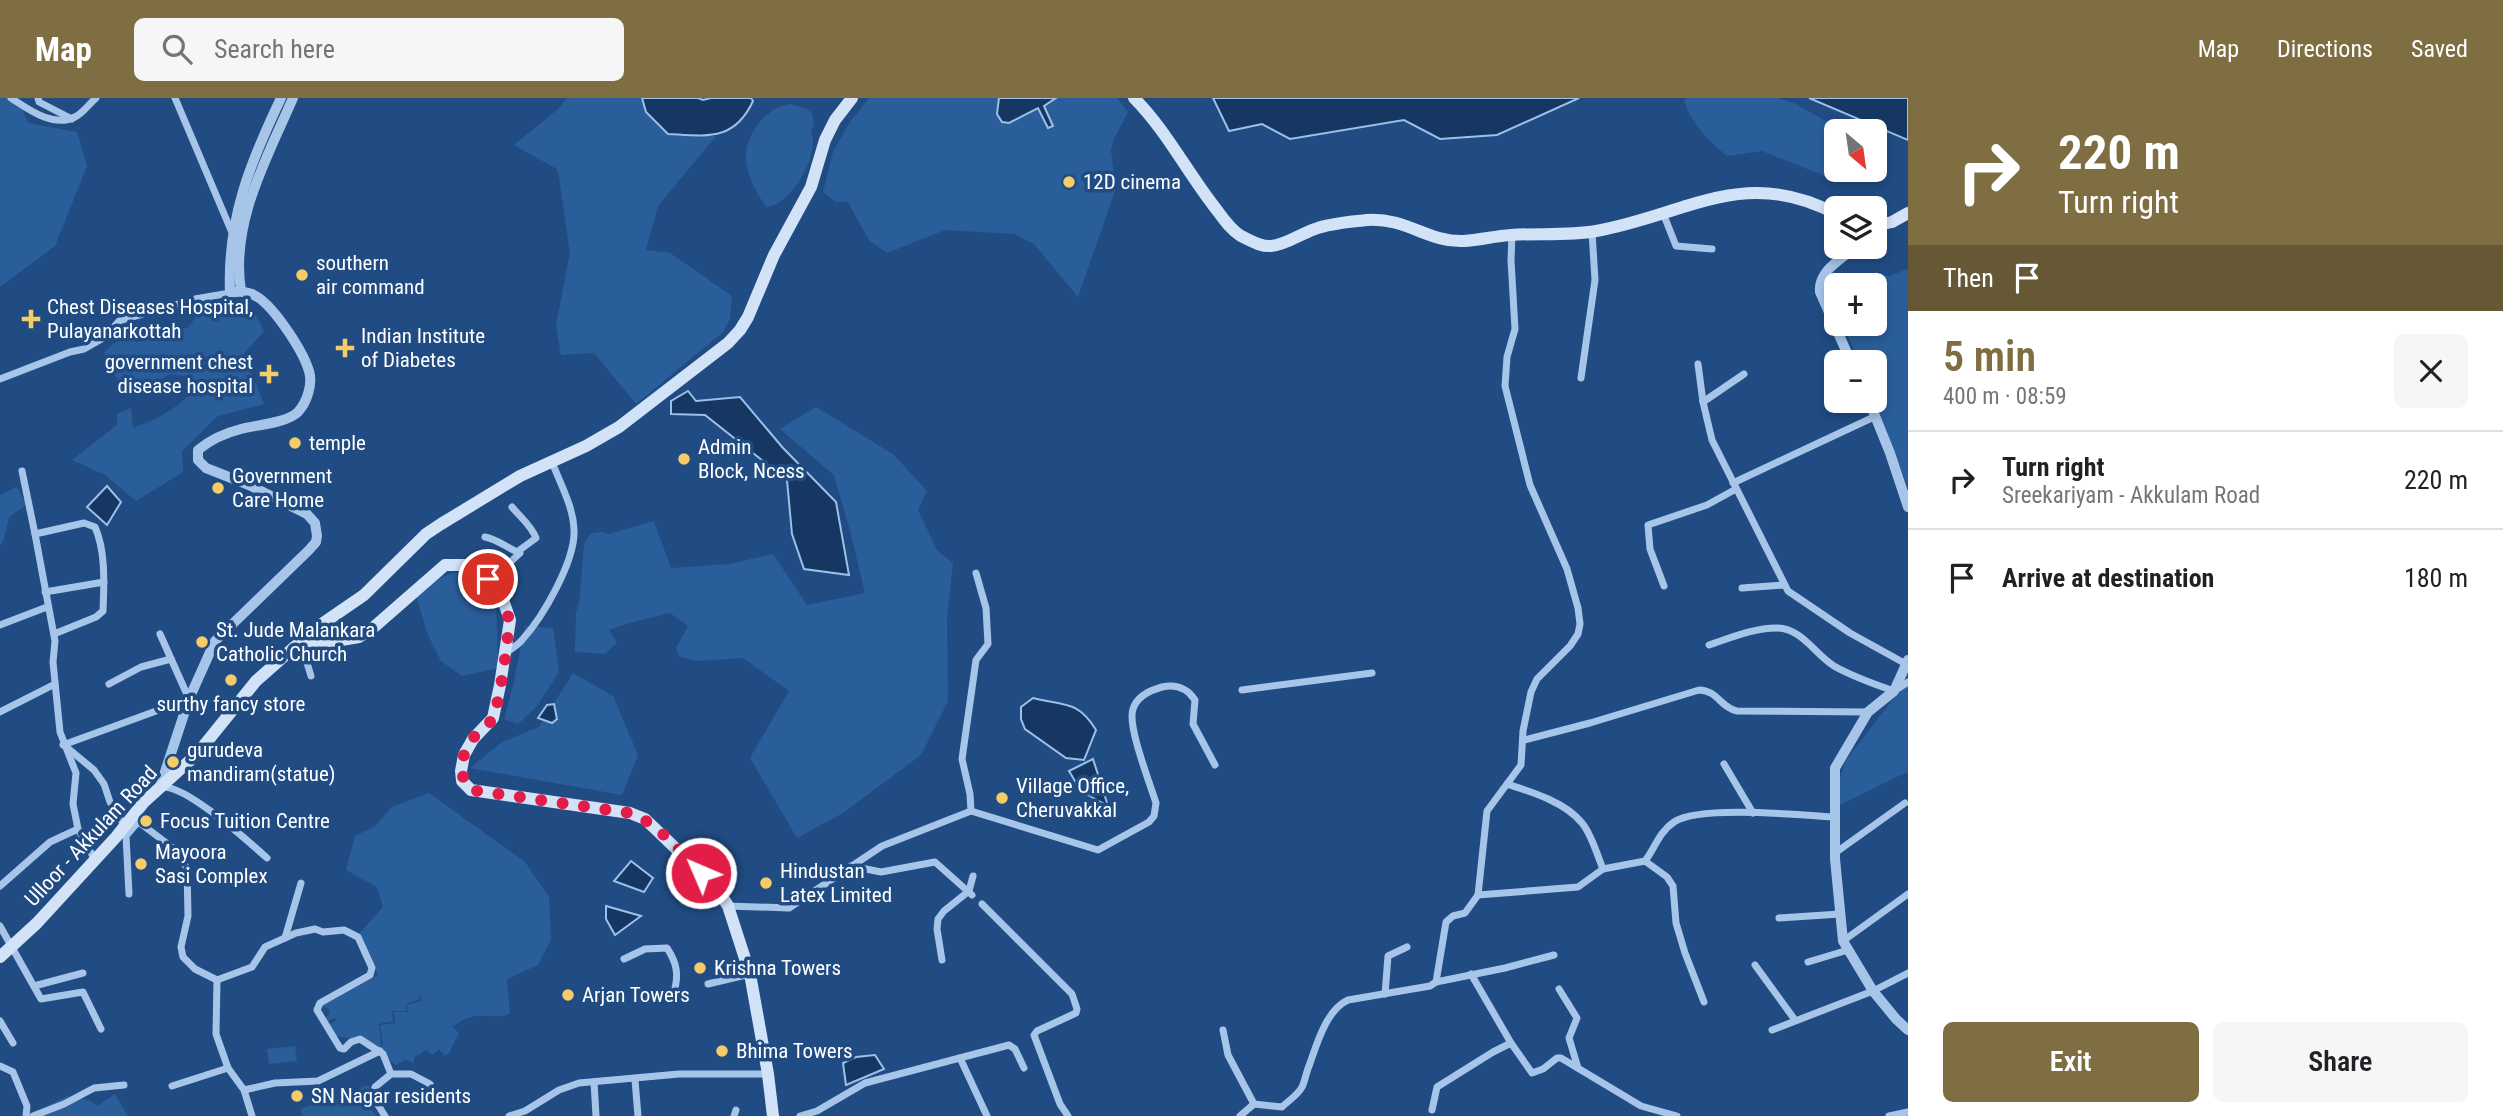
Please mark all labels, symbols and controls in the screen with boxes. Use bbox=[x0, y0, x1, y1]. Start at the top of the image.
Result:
search box bbox=[134, 18, 624, 81]
text: Map bbox=[35, 30, 92, 69]
icon: search bbox=[158, 30, 196, 68]
text: Search here bbox=[214, 34, 335, 64]
text: Map bbox=[2198, 35, 2239, 63]
text: Directions bbox=[2277, 35, 2373, 63]
text: Saved bbox=[2411, 35, 2468, 63]
north arrow bbox=[1824, 119, 1886, 182]
map controls bbox=[1824, 119, 1887, 413]
text: 220 m bbox=[2058, 124, 2180, 181]
icon: right bbox=[1943, 126, 2034, 217]
place label: 12D cinema bbox=[1083, 170, 1181, 194]
marker: 12D cinema bbox=[1061, 174, 1077, 190]
text: Turn right bbox=[2058, 183, 2179, 221]
button: layers bbox=[1824, 196, 1887, 259]
place label: southern air command bbox=[316, 251, 425, 299]
icon: arrive bbox=[2008, 259, 2046, 297]
text: Then bbox=[1943, 263, 1994, 293]
marker: southern air command bbox=[294, 267, 310, 283]
button: + bbox=[1824, 273, 1887, 336]
place label: Chest Diseases Hospital, Pulayanarkottah bbox=[47, 295, 253, 343]
marker: Chest Diseases Hospital, Pulayanarkottah bbox=[21, 309, 41, 329]
place label: Indian Institute of Diabetes bbox=[361, 324, 485, 372]
text: 5 min bbox=[1943, 332, 2036, 381]
button: close bbox=[2394, 334, 2468, 408]
marker: Indian Institute of Diabetes bbox=[335, 338, 355, 358]
place label: government chest disease hospital bbox=[105, 350, 253, 398]
button: − bbox=[1824, 350, 1887, 413]
marker: government chest disease hospital bbox=[259, 364, 279, 384]
text: 400 m · 08:59 bbox=[1943, 383, 2067, 410]
place label: temple bbox=[309, 431, 366, 455]
marker: temple bbox=[287, 435, 303, 451]
place label: Admin Block, Ncess bbox=[698, 435, 805, 483]
marker: Admin Block, Ncess bbox=[676, 451, 692, 467]
text: Turn right bbox=[2002, 452, 2104, 482]
icon: right bbox=[1943, 461, 1981, 499]
place label: Government Care Home bbox=[232, 464, 332, 512]
text: 220 m bbox=[2404, 465, 2468, 495]
marker: Government Care Home bbox=[210, 480, 226, 496]
text: Sreekariyam - Akkulam Road bbox=[2002, 482, 2260, 509]
pin bbox=[458, 549, 518, 609]
icon: arrive bbox=[1943, 559, 1981, 597]
icon: arrive bbox=[469, 560, 507, 598]
text: Arrive at destination bbox=[2002, 563, 2214, 593]
text: 180 m bbox=[2404, 563, 2468, 593]
place label: St. Jude Malankara Catholic Church bbox=[216, 618, 375, 666]
marker: St. Jude Malankara Catholic Church bbox=[194, 634, 210, 650]
marker: surthy fancy store bbox=[223, 672, 239, 688]
place label: surthy fancy store bbox=[157, 692, 306, 716]
place label: gurudeva mandiram(statue) bbox=[187, 738, 336, 786]
marker: gurudeva mandiram(statue) bbox=[165, 754, 181, 770]
street label: Ulloor - Akkulam Road bbox=[20, 761, 162, 911]
place label: Village Office, Cheruvakkal bbox=[1016, 774, 1129, 822]
marker: Village Office, Cheruvakkal bbox=[994, 790, 1010, 806]
place label: Focus Tuition Centre bbox=[160, 809, 330, 833]
marker: Focus Tuition Centre bbox=[138, 813, 154, 829]
position arrow bbox=[664, 836, 738, 910]
place label: Mayoora Sasi Complex bbox=[155, 840, 268, 888]
marker: Mayoora Sasi Complex bbox=[133, 856, 149, 872]
place label: Hindustan Latex Limited bbox=[780, 859, 892, 907]
marker: Hindustan Latex Limited bbox=[758, 875, 774, 891]
place label: Krishna Towers bbox=[714, 956, 841, 980]
marker: Krishna Towers bbox=[692, 960, 708, 976]
place label: Arjan Towers bbox=[582, 983, 690, 1007]
marker: Arjan Towers bbox=[560, 987, 576, 1003]
button: Exit bbox=[1943, 1022, 2199, 1102]
button: Share bbox=[2213, 1022, 2468, 1102]
place label: Bhima Towers bbox=[736, 1039, 853, 1063]
marker: Bhima Towers bbox=[714, 1043, 730, 1059]
place label: SN Nagar residents bbox=[311, 1084, 471, 1108]
marker: SN Nagar residents bbox=[289, 1088, 305, 1104]

